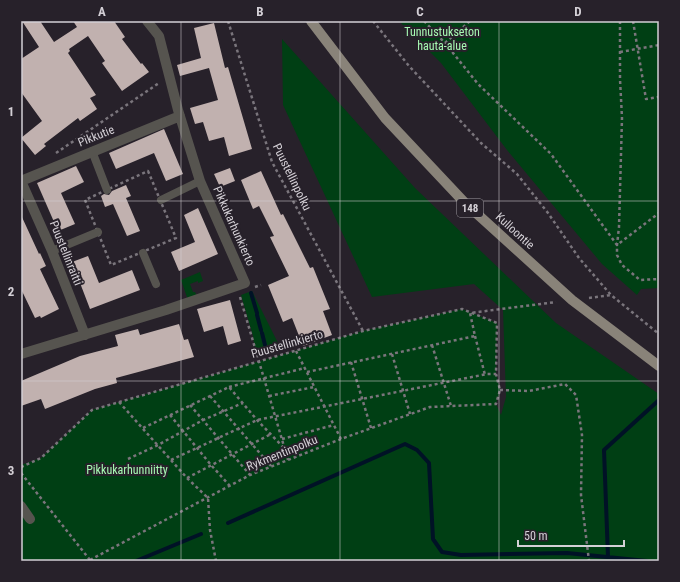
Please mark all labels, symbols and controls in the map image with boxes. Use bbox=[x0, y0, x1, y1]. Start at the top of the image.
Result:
text: A bbox=[98, 4, 106, 19]
text: B bbox=[256, 4, 264, 19]
text: C bbox=[416, 4, 424, 19]
text: D bbox=[574, 4, 582, 19]
park label: Tunnustukseton hauta-alue bbox=[404, 25, 480, 53]
text: 1 bbox=[8, 104, 14, 119]
street label: Pikkutie bbox=[76, 122, 117, 150]
street label: Puustellinpolku bbox=[270, 141, 314, 213]
street label: Pikkukarhunkierto bbox=[210, 184, 258, 268]
road number: 148 bbox=[457, 199, 483, 217]
street label: Kulloontie bbox=[493, 210, 538, 252]
street label: Puustellinraitti bbox=[47, 218, 85, 288]
text: 2 bbox=[8, 284, 15, 299]
street label: Puustellinkierto bbox=[249, 327, 325, 361]
street label: Rykmentinpolku bbox=[244, 432, 320, 474]
text: 3 bbox=[8, 463, 14, 478]
park label: Pikkukarhunniitty bbox=[86, 463, 168, 477]
scale bar bbox=[518, 522, 624, 548]
text: 50 m bbox=[524, 529, 548, 543]

